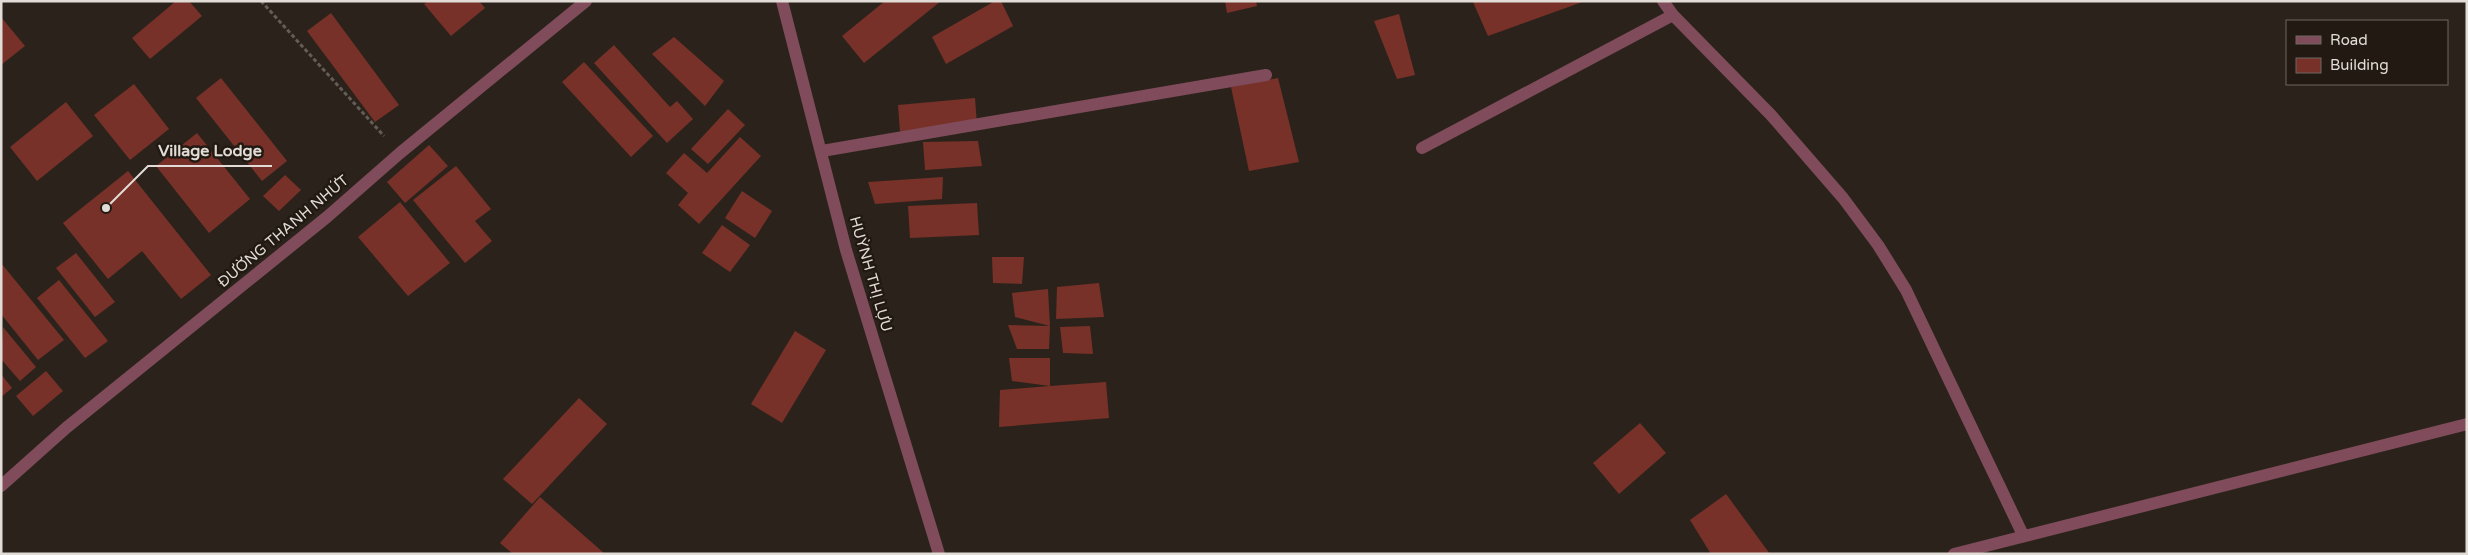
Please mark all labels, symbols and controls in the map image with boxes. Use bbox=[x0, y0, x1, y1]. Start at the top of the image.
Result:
legend bbox=[2286, 20, 2448, 85]
text: Road bbox=[2330, 31, 2368, 49]
text: Building bbox=[2330, 56, 2389, 74]
callout: Village Lodge bbox=[148, 135, 272, 166]
text: Village Lodge bbox=[158, 141, 262, 161]
street label: ĐƯỜNG THANH NHỨT bbox=[214, 171, 352, 291]
street label: HUỲNH THỊ LỰU bbox=[846, 214, 896, 334]

